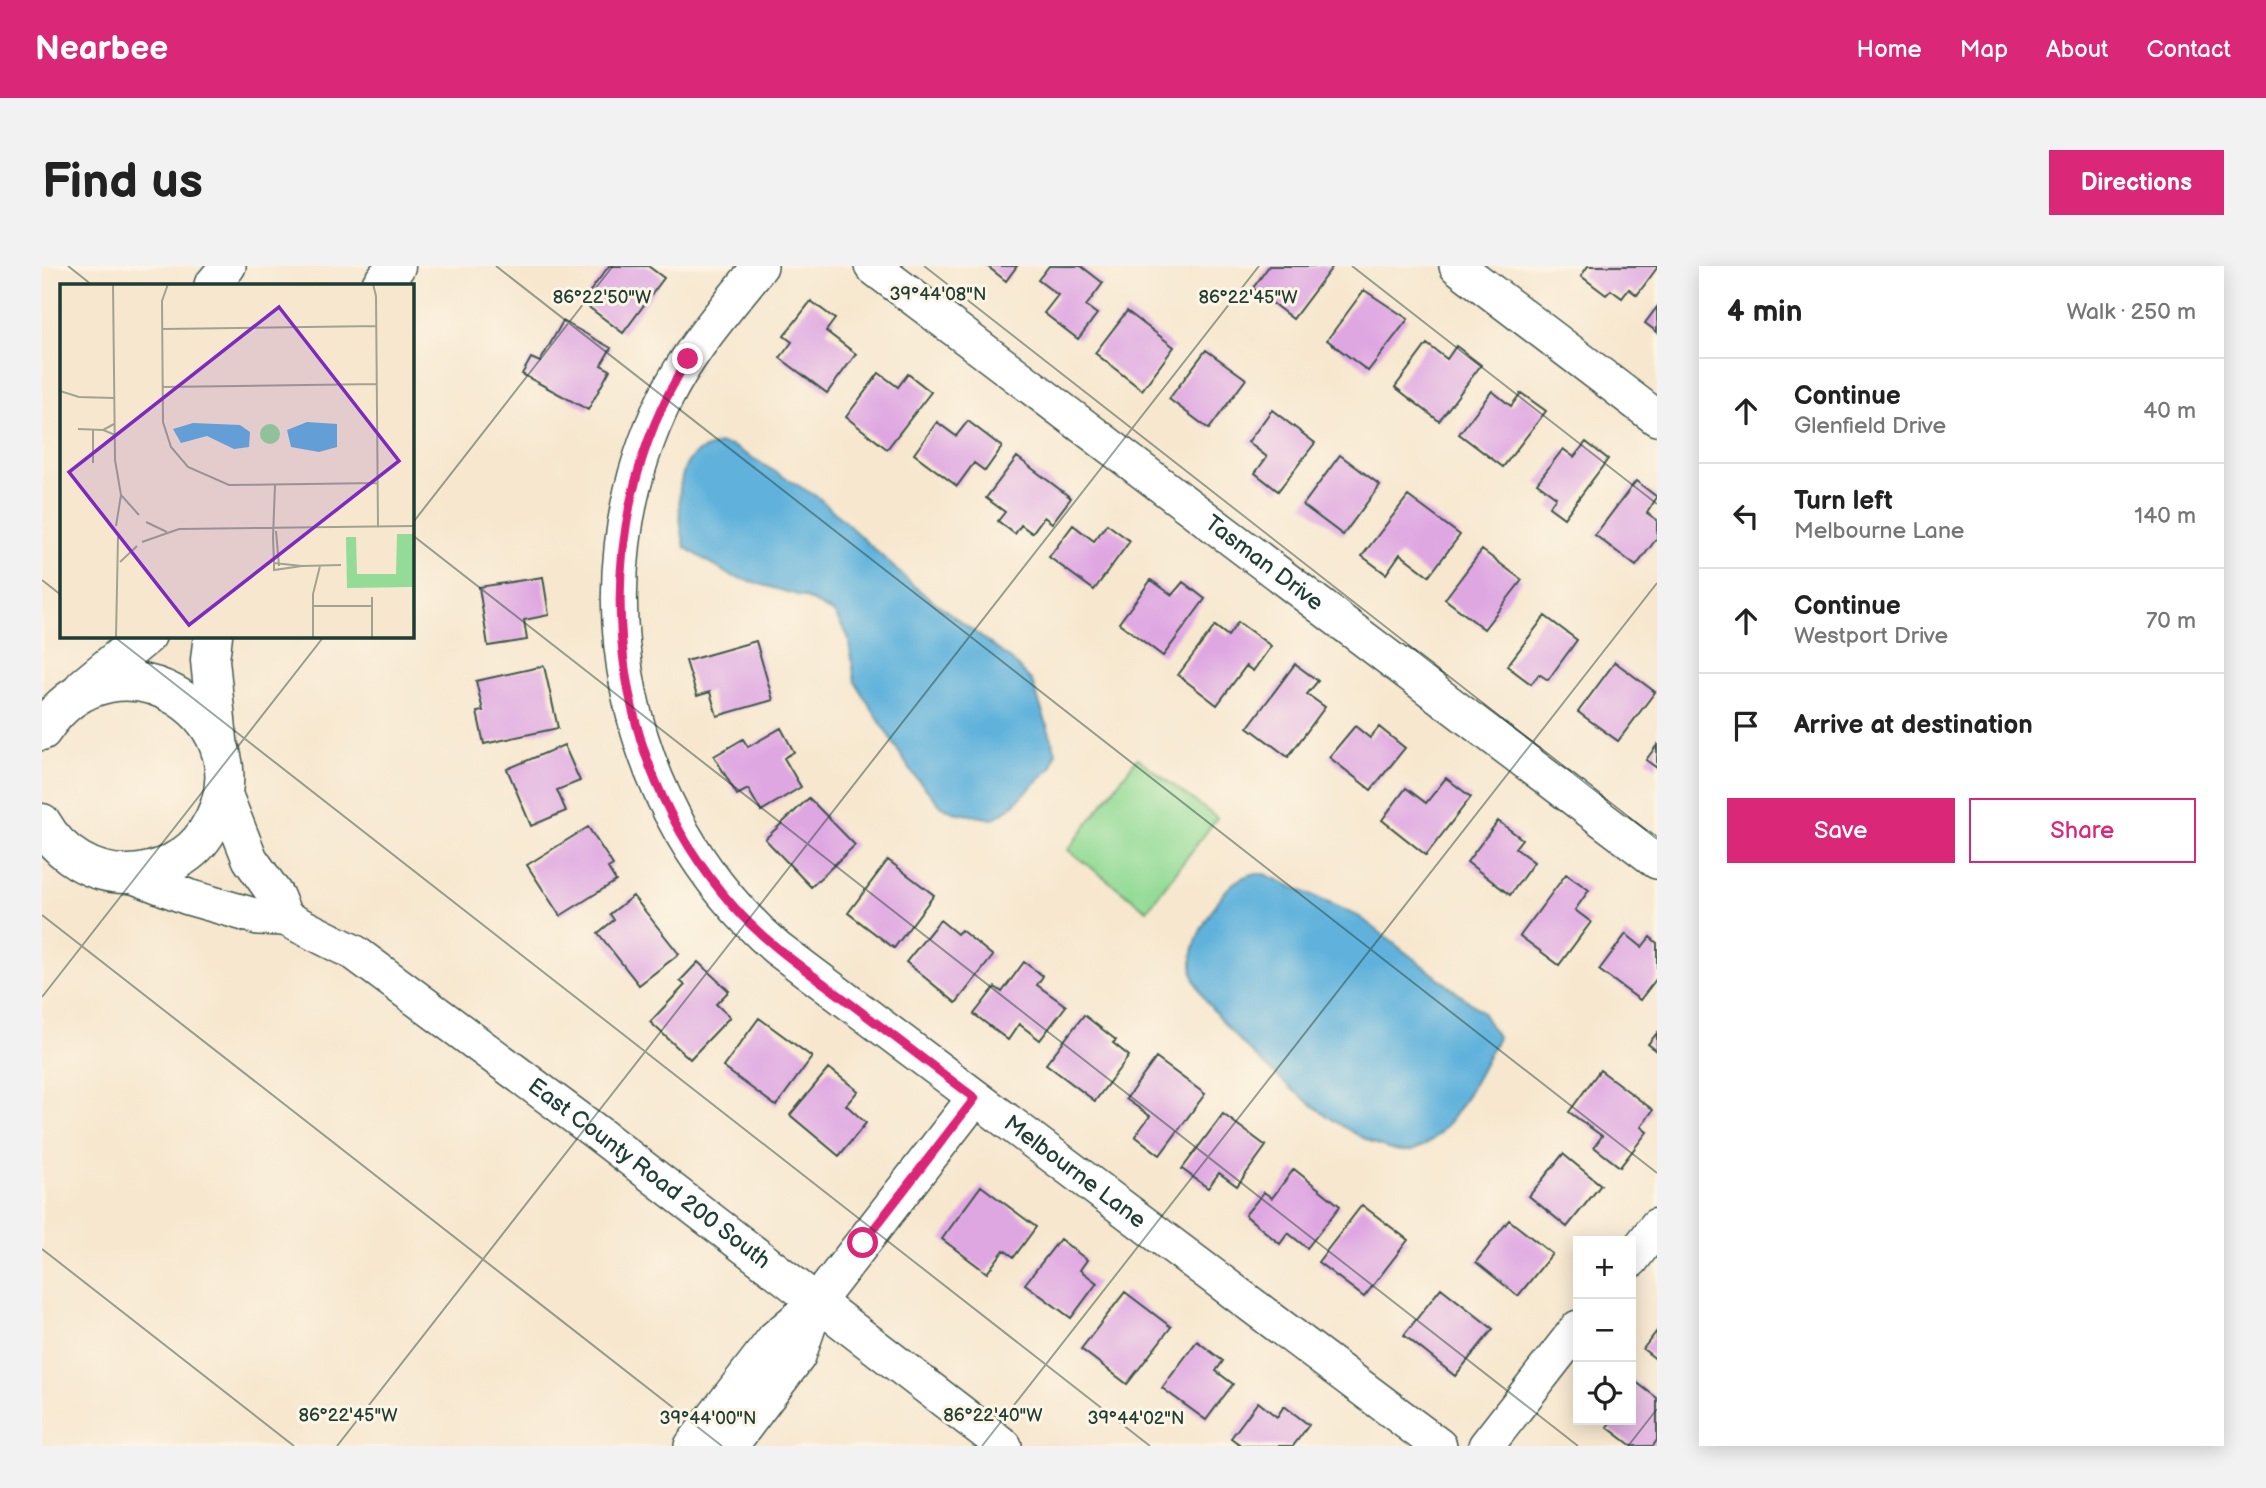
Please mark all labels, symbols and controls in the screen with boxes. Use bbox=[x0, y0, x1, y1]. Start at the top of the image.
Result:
text: Nearbee bbox=[35, 29, 168, 69]
text: Home bbox=[1857, 35, 1922, 64]
text: Map bbox=[1960, 35, 2008, 64]
text: About bbox=[2046, 35, 2108, 64]
text: Contact bbox=[2146, 35, 2231, 64]
button: Directions bbox=[2049, 150, 2224, 215]
text: Find us bbox=[42, 153, 203, 212]
inset map bbox=[60, 284, 413, 637]
text: 39°44'08"N bbox=[889, 284, 987, 305]
text: 86°22'50"W bbox=[553, 287, 652, 308]
text: 86°22'45"W bbox=[1198, 287, 1298, 308]
text: 4 min bbox=[1727, 294, 1802, 330]
text: Walk · 250 m bbox=[2066, 298, 2196, 326]
route end bbox=[672, 343, 703, 374]
text: Continue bbox=[1794, 381, 1901, 412]
icon: ahead bbox=[1727, 392, 1765, 430]
text: 40 m bbox=[2143, 397, 2196, 425]
text: Glenfield Drive bbox=[1794, 412, 1946, 440]
text: Turn left bbox=[1794, 486, 1893, 517]
icon: left bbox=[1727, 497, 1765, 535]
text: 140 m bbox=[2134, 502, 2196, 530]
street label: Tasman Drive bbox=[1199, 509, 1329, 617]
text: Melbourne Lane bbox=[1794, 517, 1965, 545]
text: Continue bbox=[1794, 591, 1901, 622]
icon: ahead bbox=[1727, 602, 1765, 640]
text: 70 m bbox=[2146, 607, 2196, 635]
text: Westport Drive bbox=[1794, 622, 1948, 650]
icon: arrive bbox=[1727, 707, 1765, 745]
text: Arrive at destination bbox=[1794, 710, 2033, 741]
button: Save bbox=[1727, 798, 1955, 863]
button: Share bbox=[1969, 798, 2196, 863]
street label: East County Road 200 South bbox=[522, 1072, 776, 1275]
street label: Melbourne Lane bbox=[998, 1110, 1151, 1234]
route start bbox=[847, 1227, 878, 1258]
map controls bbox=[1573, 1236, 1636, 1425]
button: + bbox=[1573, 1236, 1636, 1299]
button: − bbox=[1573, 1299, 1636, 1362]
button: locate bbox=[1573, 1362, 1636, 1425]
text: 86°22'45"W bbox=[298, 1405, 398, 1426]
text: 86°22'40"W bbox=[943, 1405, 1043, 1426]
text: 39°44'00"N bbox=[659, 1408, 757, 1429]
text: 39°44'02"N bbox=[1087, 1408, 1185, 1429]

